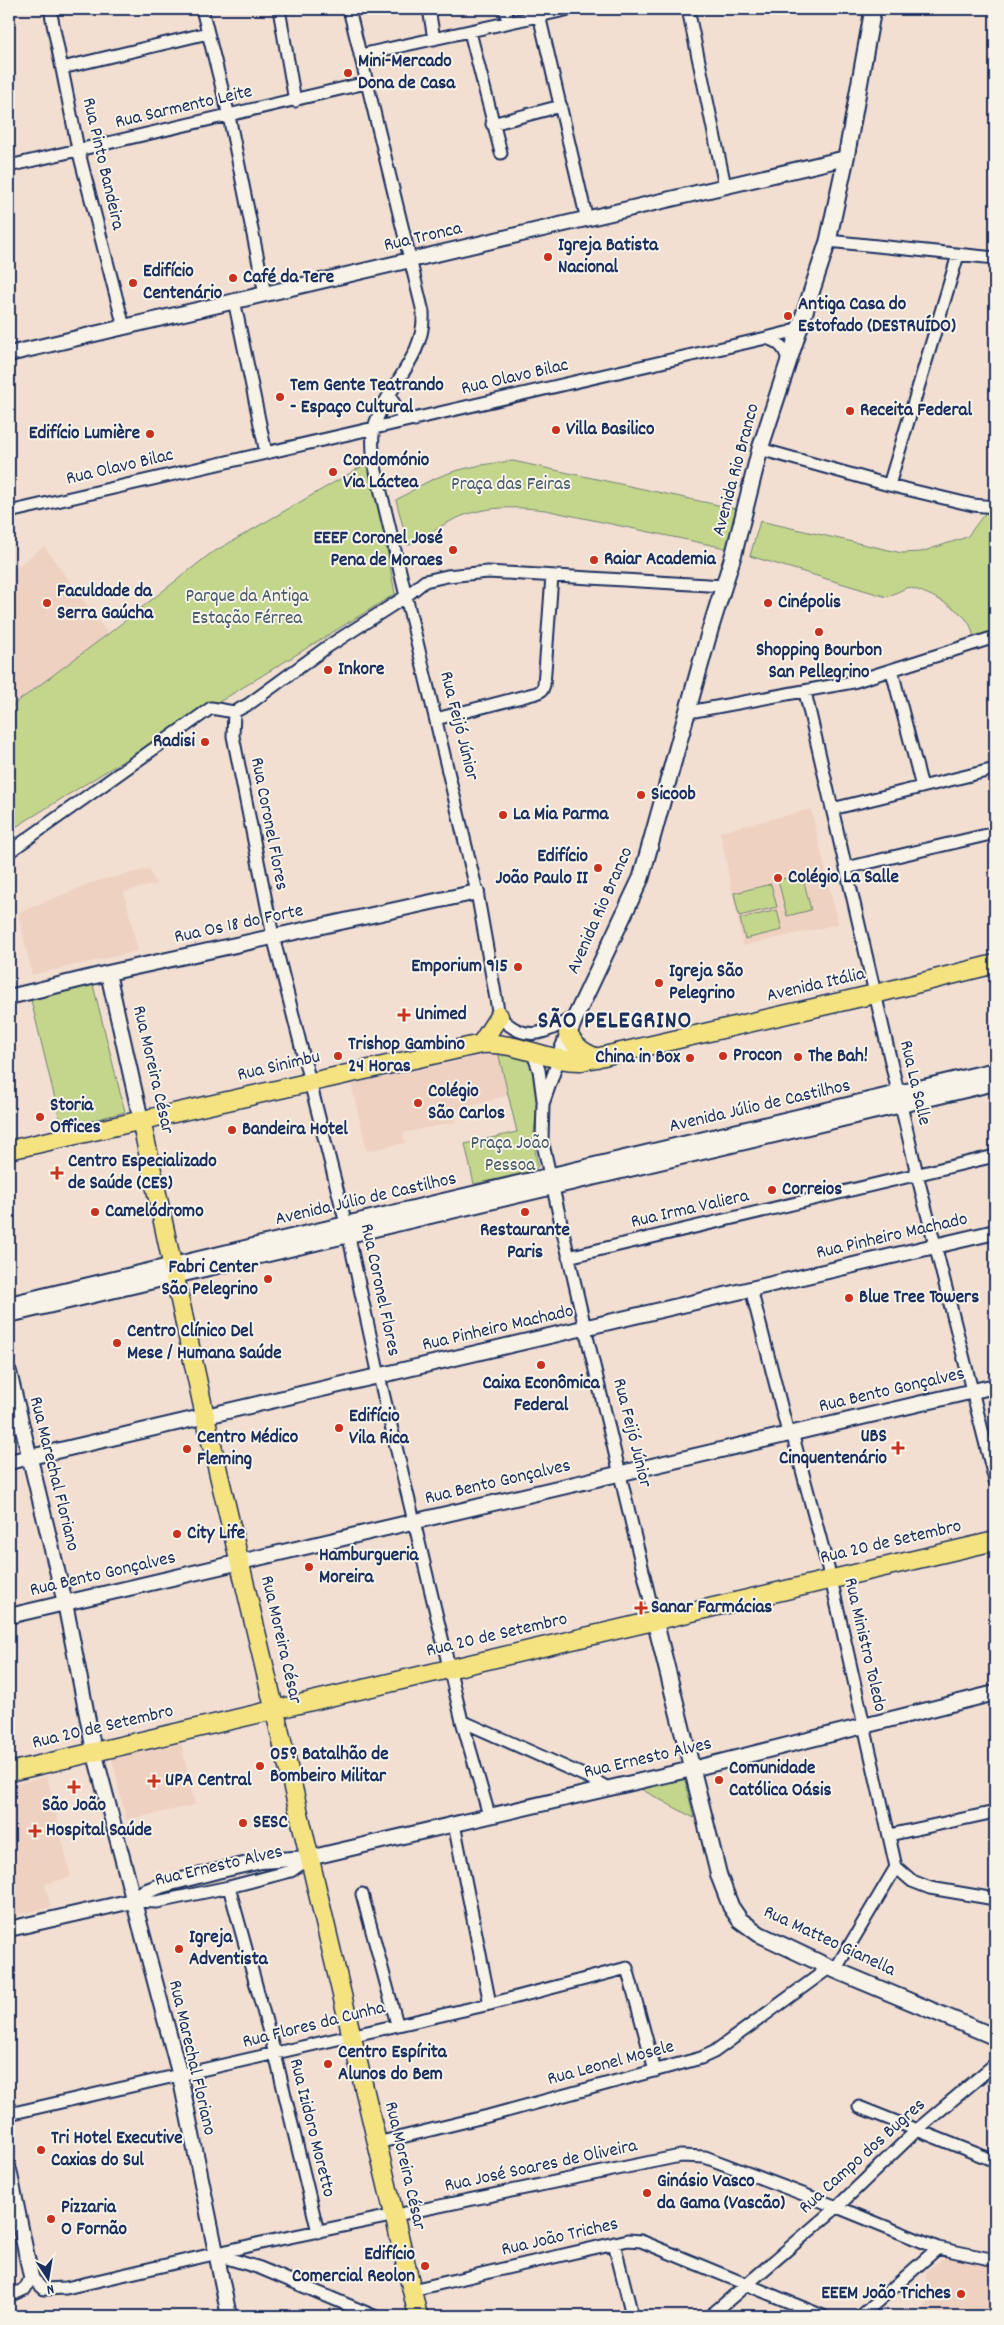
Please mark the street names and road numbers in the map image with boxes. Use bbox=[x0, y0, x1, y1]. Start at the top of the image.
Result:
street label: Rua Sarmento Leite bbox=[113, 79, 255, 137]
street label: Rua Pinto Bandeira bbox=[74, 95, 131, 234]
street label: Rua Tronca bbox=[381, 216, 466, 260]
street label: Rua Olavo Bilac bbox=[459, 353, 571, 403]
street label: Avenida Rio Branco bbox=[706, 401, 768, 539]
street label: Rua Olavo Bilac bbox=[64, 443, 176, 493]
street label: Rua Feijó Júnior bbox=[431, 669, 485, 783]
street label: Rua Coronel Flores bbox=[242, 755, 294, 893]
street label: Avenida Rio Branco bbox=[561, 843, 641, 979]
street label: Rua Os 18 do Forte bbox=[172, 898, 306, 952]
street label: Avenida Itália bbox=[764, 961, 869, 1010]
street label: Rua Moreira César bbox=[124, 1003, 180, 1137]
street label: Rua La Salle bbox=[891, 1038, 937, 1128]
street label: Rua Sinimbu bbox=[235, 1044, 323, 1090]
street label: Avenida Júlio de Castilhos bbox=[667, 1073, 853, 1141]
street label: Avenida Júlio de Castilhos bbox=[273, 1166, 459, 1234]
street label: Rua Irma Valiera bbox=[628, 1183, 753, 1237]
street label: Rua Pinheiro Machado bbox=[814, 1206, 970, 1268]
street label: Rua Coronel Flores bbox=[352, 1221, 406, 1359]
street label: Rua Pinheiro Machado bbox=[420, 1298, 576, 1360]
street label: Rua Bento Gonçalves bbox=[816, 1361, 968, 1421]
street label: Rua Feijó Júnior bbox=[604, 1376, 658, 1490]
street label: Rua Marechal Floriano bbox=[21, 1394, 85, 1554]
street label: Rua Bento Gonçalves bbox=[422, 1453, 574, 1513]
street label: Rua 20 de Setembro bbox=[818, 1514, 964, 1572]
street label: Rua Bento Gonçalves bbox=[27, 1545, 179, 1605]
street label: Rua Moreira César bbox=[252, 1573, 308, 1707]
street label: Rua Ministro Toledo bbox=[835, 1575, 893, 1715]
street label: Rua 20 de Setembro bbox=[424, 1607, 570, 1665]
street label: Rua 20 de Setembro bbox=[30, 1699, 176, 1757]
street label: Rua Ernesto Alves bbox=[581, 1731, 715, 1787]
street label: Rua Ernesto Alves bbox=[152, 1839, 286, 1895]
street label: Rua Matteo Gianella bbox=[758, 1900, 900, 1985]
street label: Rua Marechal Floriano bbox=[160, 1978, 222, 2138]
street label: Rua Flores da Cunha bbox=[240, 1995, 389, 2057]
street label: Rua Leonel Mosele bbox=[545, 2034, 677, 2094]
street label: Rua Izidoro Moretto bbox=[281, 2056, 341, 2200]
street label: Rua Campo dos Bugres bbox=[794, 2093, 932, 2221]
street label: Rua Moreira César bbox=[376, 2099, 432, 2233]
street label: Rua José Soares de Oliveira bbox=[442, 2133, 641, 2201]
street label: Rua João Triches bbox=[499, 2211, 621, 2265]

